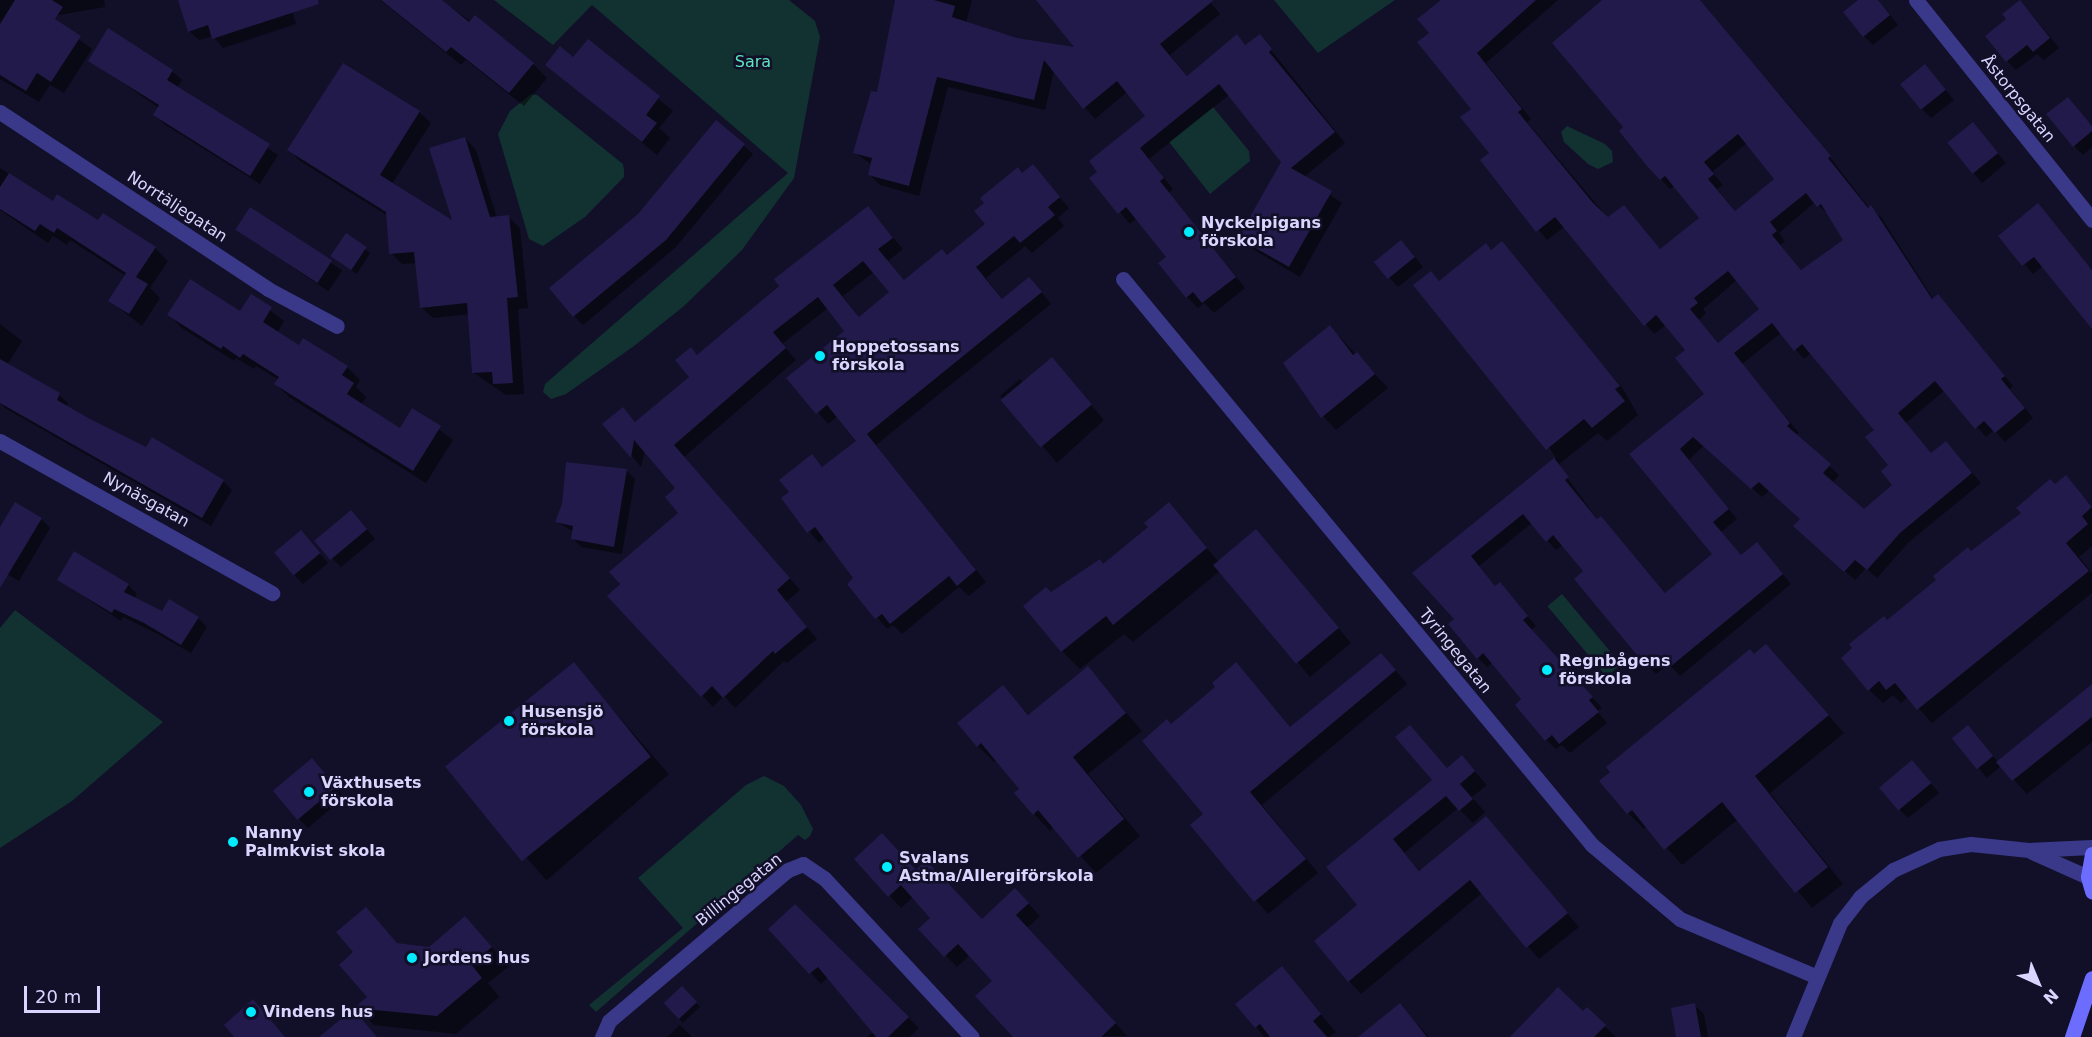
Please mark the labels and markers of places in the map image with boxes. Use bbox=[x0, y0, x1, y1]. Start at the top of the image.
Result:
place label: Nyckelpigans förskola bbox=[1201, 213, 1321, 251]
marker: Nyckelpigans förskola bbox=[1182, 225, 1196, 239]
place label: Hoppetossans förskola bbox=[832, 337, 960, 375]
marker: Hoppetossans förskola bbox=[813, 349, 827, 363]
place label: Regnbågens förskola bbox=[1559, 651, 1670, 689]
marker: Regnbågens förskola bbox=[1540, 663, 1554, 677]
place label: Husensjö förskola bbox=[521, 702, 604, 740]
marker: Husensjö förskola bbox=[502, 714, 516, 728]
place label: Växthusets förskola bbox=[321, 773, 422, 811]
marker: Växthusets förskola bbox=[302, 785, 316, 799]
place label: Nanny Palmkvist skola bbox=[245, 823, 386, 861]
marker: Nanny Palmkvist skola bbox=[226, 835, 240, 849]
place label: Svalans Astma/Allergiförskola bbox=[899, 848, 1094, 886]
marker: Svalans Astma/Allergiförskola bbox=[880, 860, 894, 874]
place label: Jordens hus bbox=[424, 948, 530, 968]
marker: Jordens hus bbox=[405, 951, 419, 965]
place label: Vindens hus bbox=[263, 1002, 373, 1022]
marker: Vindens hus bbox=[244, 1005, 258, 1019]

